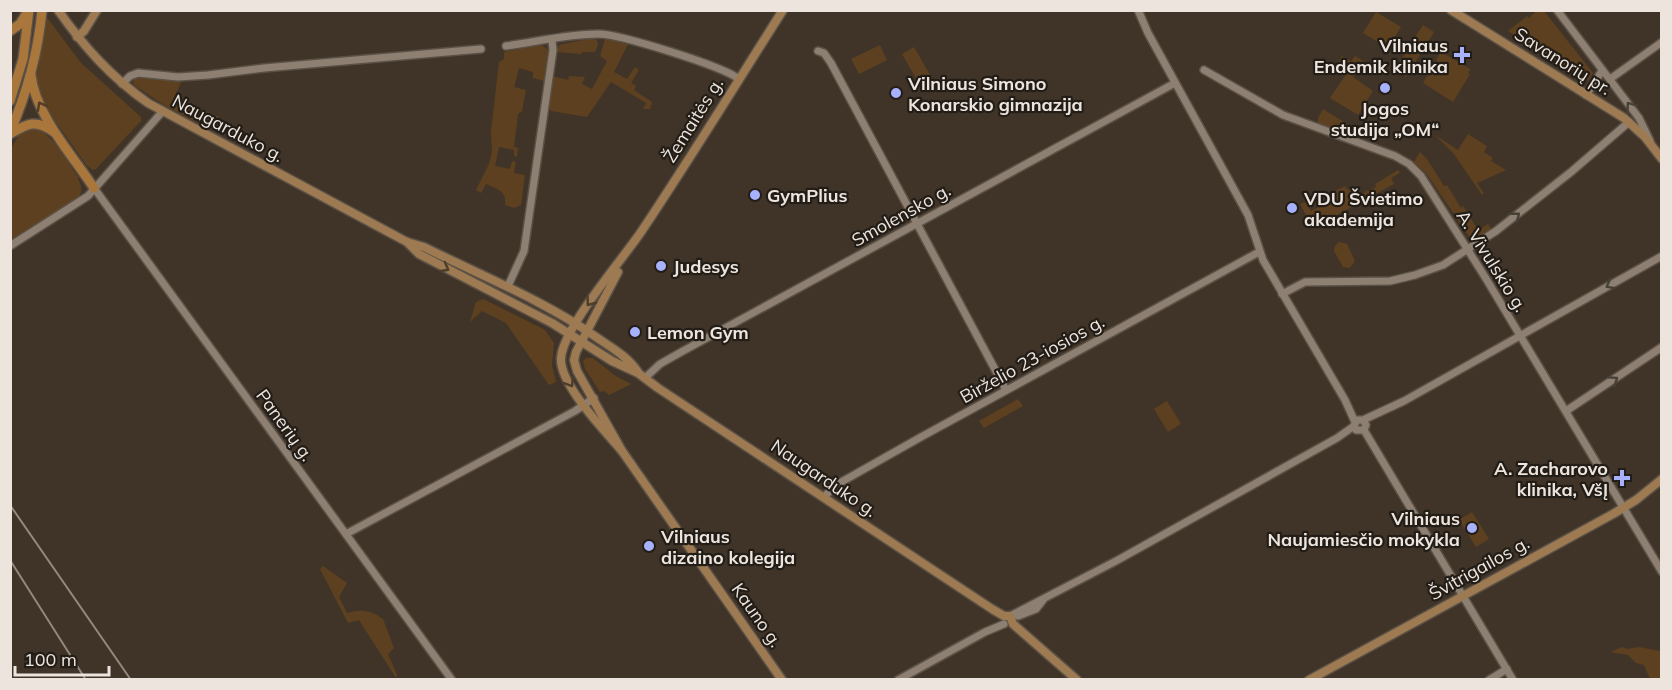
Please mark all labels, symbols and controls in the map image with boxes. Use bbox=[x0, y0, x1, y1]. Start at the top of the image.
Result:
street label: Savanorių pr. bbox=[1510, 22, 1616, 100]
place label: Vilniaus Endemik klinika bbox=[1314, 34, 1448, 78]
marker: Vilniaus Endemik klinika bbox=[1453, 46, 1471, 64]
place label: Vilniaus Simono Konarskio gimnazija bbox=[907, 72, 1083, 116]
street label: Žemaitės g. bbox=[658, 73, 728, 167]
marker: Jogos studija „OM“ bbox=[1378, 81, 1392, 95]
marker: Vilniaus Simono Konarskio gimnazija bbox=[889, 86, 903, 100]
street label: Naugarduko g. bbox=[168, 89, 288, 167]
place label: Jogos studija „OM“ bbox=[1331, 97, 1439, 141]
one-way arrow bbox=[37, 102, 48, 112]
one-way arrow bbox=[1626, 102, 1637, 113]
street label: Smolensko g. bbox=[847, 178, 955, 252]
place label: GymPlius bbox=[767, 184, 847, 207]
place label: VDU Švietimo akademija bbox=[1303, 187, 1423, 231]
marker: GymPlius bbox=[748, 188, 762, 202]
marker: VDU Švietimo akademija bbox=[1285, 201, 1299, 215]
street label: A. Vivulskio g. bbox=[1452, 206, 1532, 316]
one-way arrow bbox=[1509, 212, 1520, 223]
place label: Judesys bbox=[673, 255, 739, 278]
marker: Judesys bbox=[654, 259, 668, 273]
one-way arrow bbox=[439, 261, 449, 272]
one-way arrow bbox=[1606, 277, 1616, 289]
one-way arrow bbox=[587, 295, 598, 306]
street label: Birželio 23-iosios g. bbox=[956, 310, 1108, 408]
place label: Lemon Gym bbox=[647, 321, 749, 344]
marker: Lemon Gym bbox=[628, 325, 642, 339]
one-way arrow bbox=[1608, 376, 1619, 387]
one-way arrow bbox=[562, 377, 573, 388]
street label: Panerių g. bbox=[251, 385, 319, 465]
street label: Naugarduko g. bbox=[767, 434, 881, 522]
place label: A. Zacharovo klinika, VšĮ bbox=[1494, 457, 1608, 501]
marker: A. Zacharovo klinika, VšĮ bbox=[1613, 469, 1631, 487]
place label: Vilniaus Naujamiesčio mokykla bbox=[1268, 507, 1460, 551]
marker: Vilniaus Naujamiesčio mokykla bbox=[1465, 521, 1479, 535]
place label: Vilniaus dizaino kolegija bbox=[660, 525, 795, 569]
street label: Švitrigailos g. bbox=[1425, 531, 1533, 605]
marker: Vilniaus dizaino kolegija bbox=[642, 539, 656, 553]
street label: Kauno g. bbox=[727, 578, 787, 652]
scale bar bbox=[15, 639, 110, 677]
text: 100 m bbox=[24, 648, 77, 671]

